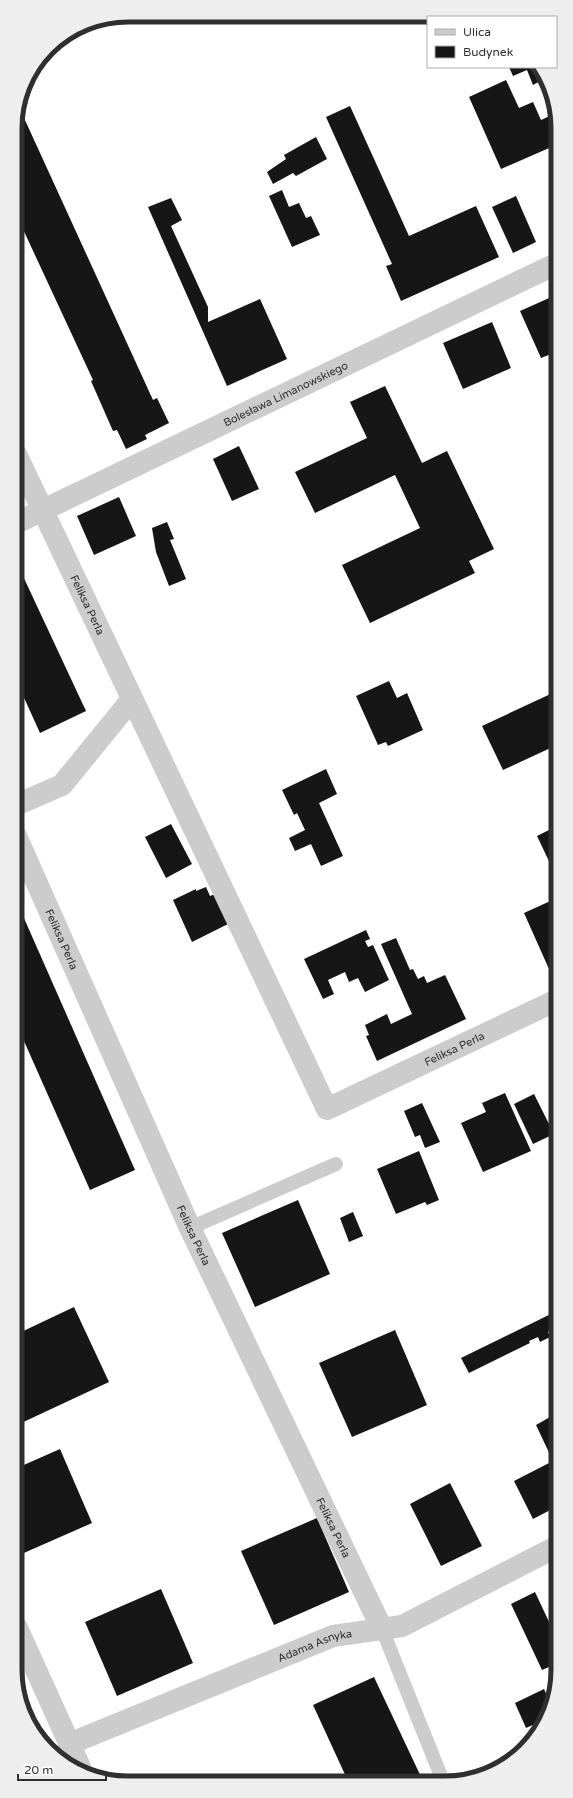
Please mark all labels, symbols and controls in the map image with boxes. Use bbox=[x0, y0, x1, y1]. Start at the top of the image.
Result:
legend bbox=[427, 16, 557, 68]
text: Ulica bbox=[463, 25, 491, 39]
text: Budynek bbox=[463, 45, 514, 59]
street label: Bolesława Limanowskiego bbox=[221, 358, 350, 429]
street label: Feliksa Perla bbox=[68, 573, 107, 637]
street label: Feliksa Perla bbox=[43, 907, 81, 972]
street label: Feliksa Perla bbox=[422, 1029, 486, 1068]
street label: Feliksa Perla bbox=[174, 1203, 213, 1267]
street label: Feliksa Perla bbox=[314, 1495, 353, 1560]
street label: Adama Asnyka bbox=[275, 1627, 353, 1665]
scale bar bbox=[18, 1756, 106, 1782]
text: 20 m bbox=[24, 1763, 53, 1777]

